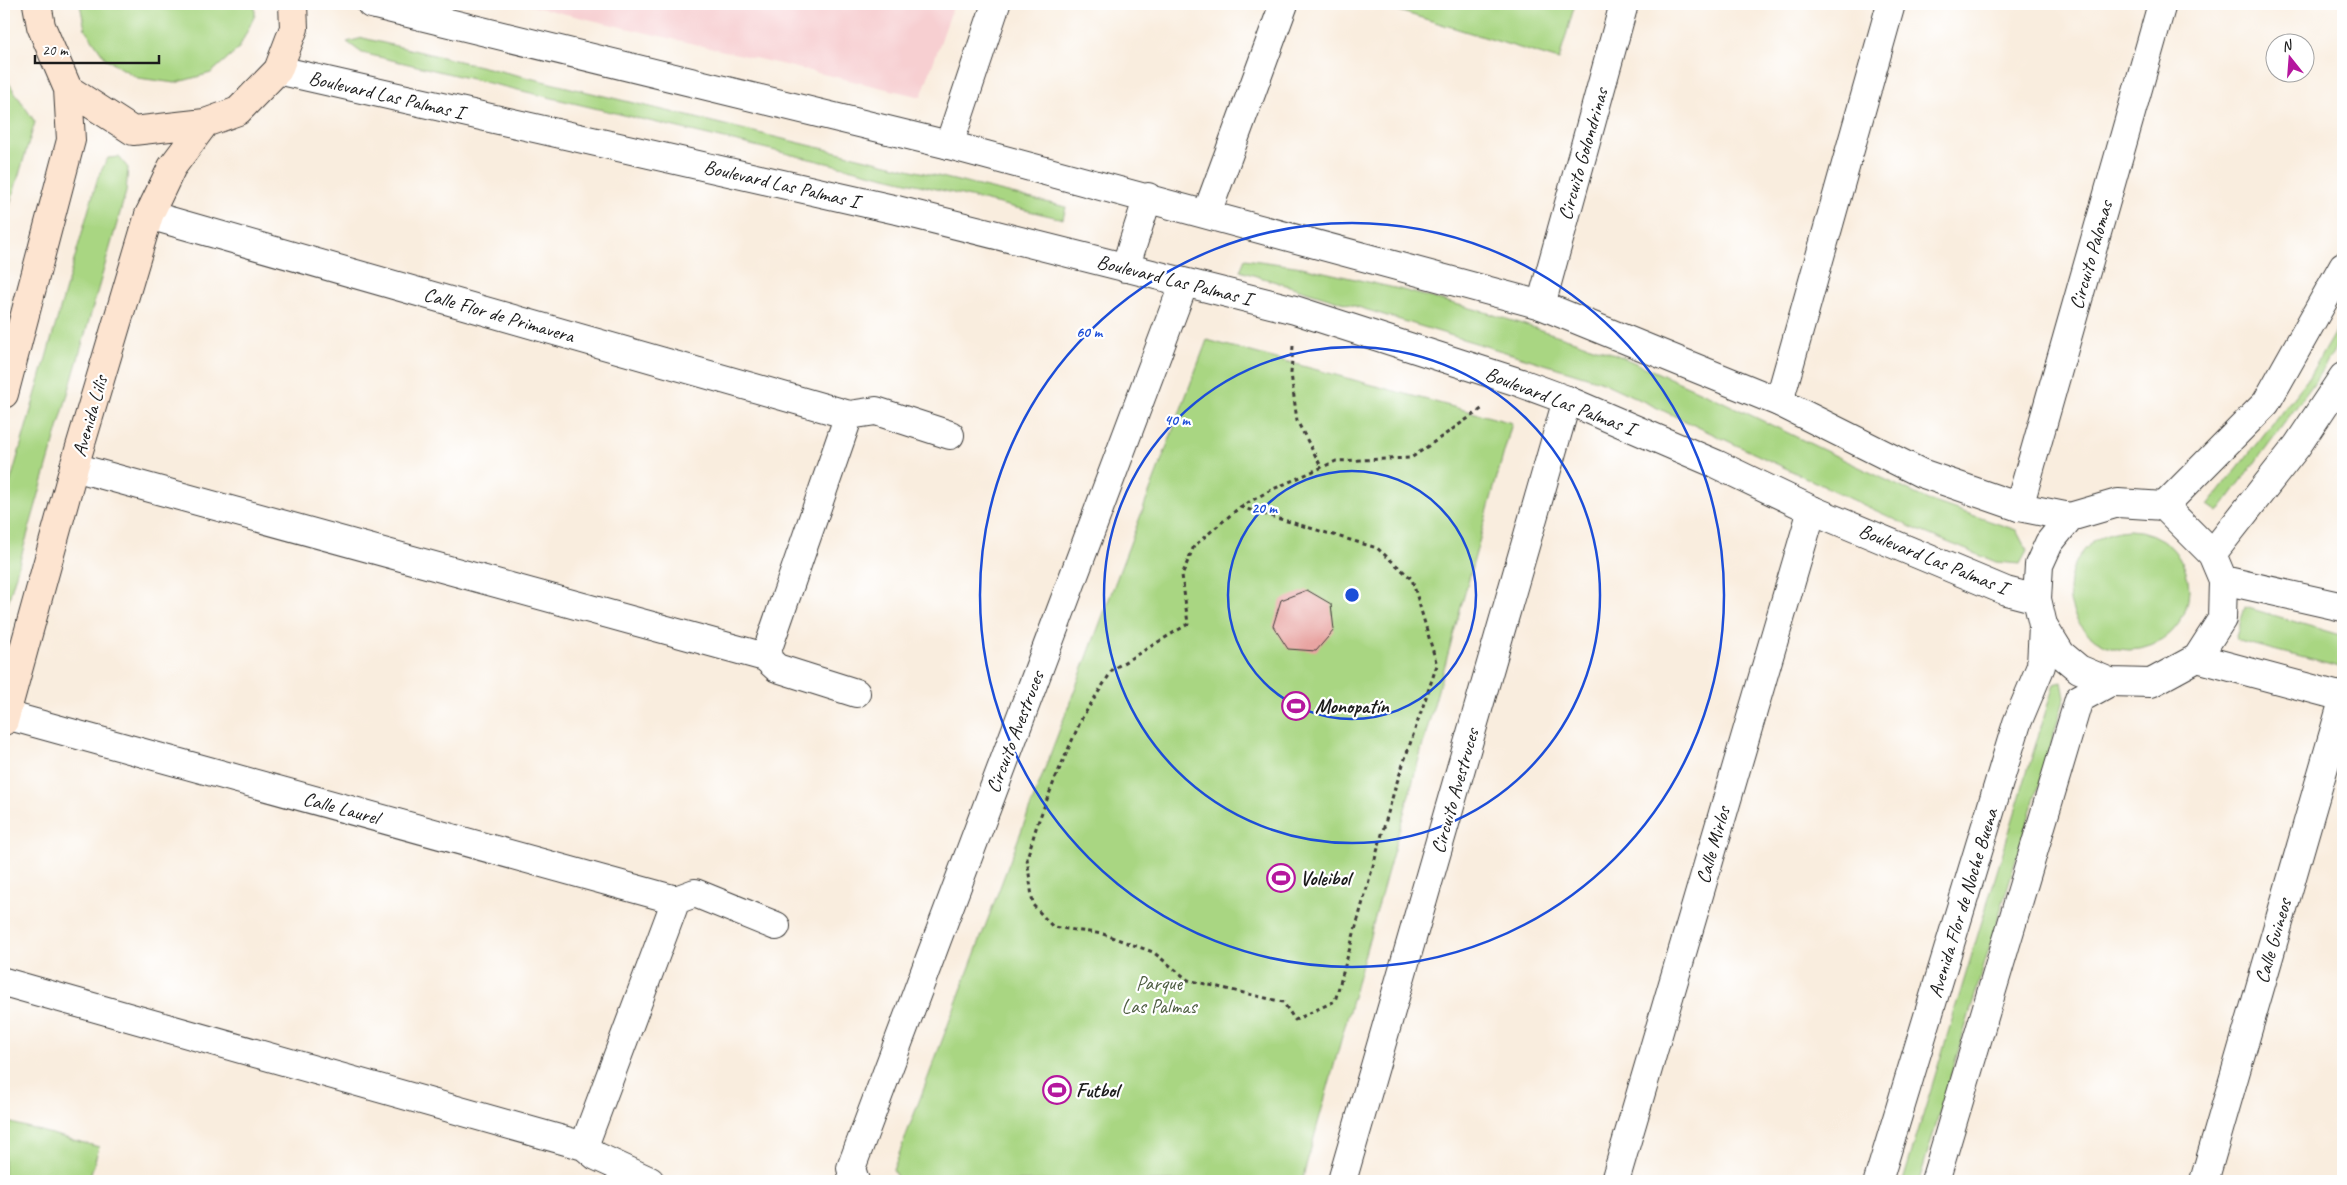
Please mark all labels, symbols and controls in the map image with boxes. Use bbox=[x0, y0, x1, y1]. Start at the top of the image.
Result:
scale bar bbox=[35, 32, 159, 64]
north arrow bbox=[2264, 32, 2314, 82]
text: N bbox=[2280, 36, 2295, 55]
text: 20 m bbox=[42, 41, 69, 60]
street label: Boulevard Las Palmas I bbox=[306, 65, 471, 126]
street label: Circuito Golondrinas bbox=[1552, 83, 1614, 223]
street label: Boulevard Las Palmas I bbox=[701, 154, 866, 215]
street label: Circuito Palomas bbox=[2064, 196, 2119, 312]
street label: Boulevard Las Palmas I bbox=[1094, 249, 1258, 312]
street label: Calle Flor de Primavera bbox=[421, 282, 579, 349]
text: 60 m bbox=[1076, 323, 1103, 342]
street label: Boulevard Las Palmas I bbox=[1482, 361, 1643, 443]
street label: Avenida Lilis bbox=[67, 371, 114, 459]
text: 40 m bbox=[1164, 411, 1191, 430]
text: 20 m bbox=[1251, 499, 1278, 518]
street label: Boulevard Las Palmas I bbox=[1855, 518, 2015, 602]
centre of rings bbox=[1343, 586, 1361, 604]
street label: Circuito Avestruces bbox=[980, 666, 1050, 796]
sports icon: Monopatín bbox=[1281, 691, 1311, 721]
place label: Monopatín bbox=[1315, 694, 1390, 719]
street label: Circuito Avestruces bbox=[1425, 724, 1485, 856]
street label: Calle Laurel bbox=[300, 786, 385, 831]
street label: Calle Mirlos bbox=[1690, 802, 1736, 886]
street label: Avenida Flor de Noche Buena bbox=[1922, 804, 2004, 1001]
sports icon: Voleibol bbox=[1266, 863, 1296, 893]
place label: Voleibol bbox=[1300, 866, 1354, 891]
street label: Calle Guineos bbox=[2249, 894, 2298, 986]
park label: Parque Las Palmas bbox=[1122, 971, 1199, 1019]
sports icon: Futbol bbox=[1042, 1075, 1072, 1105]
place label: Futbol bbox=[1076, 1078, 1122, 1103]

